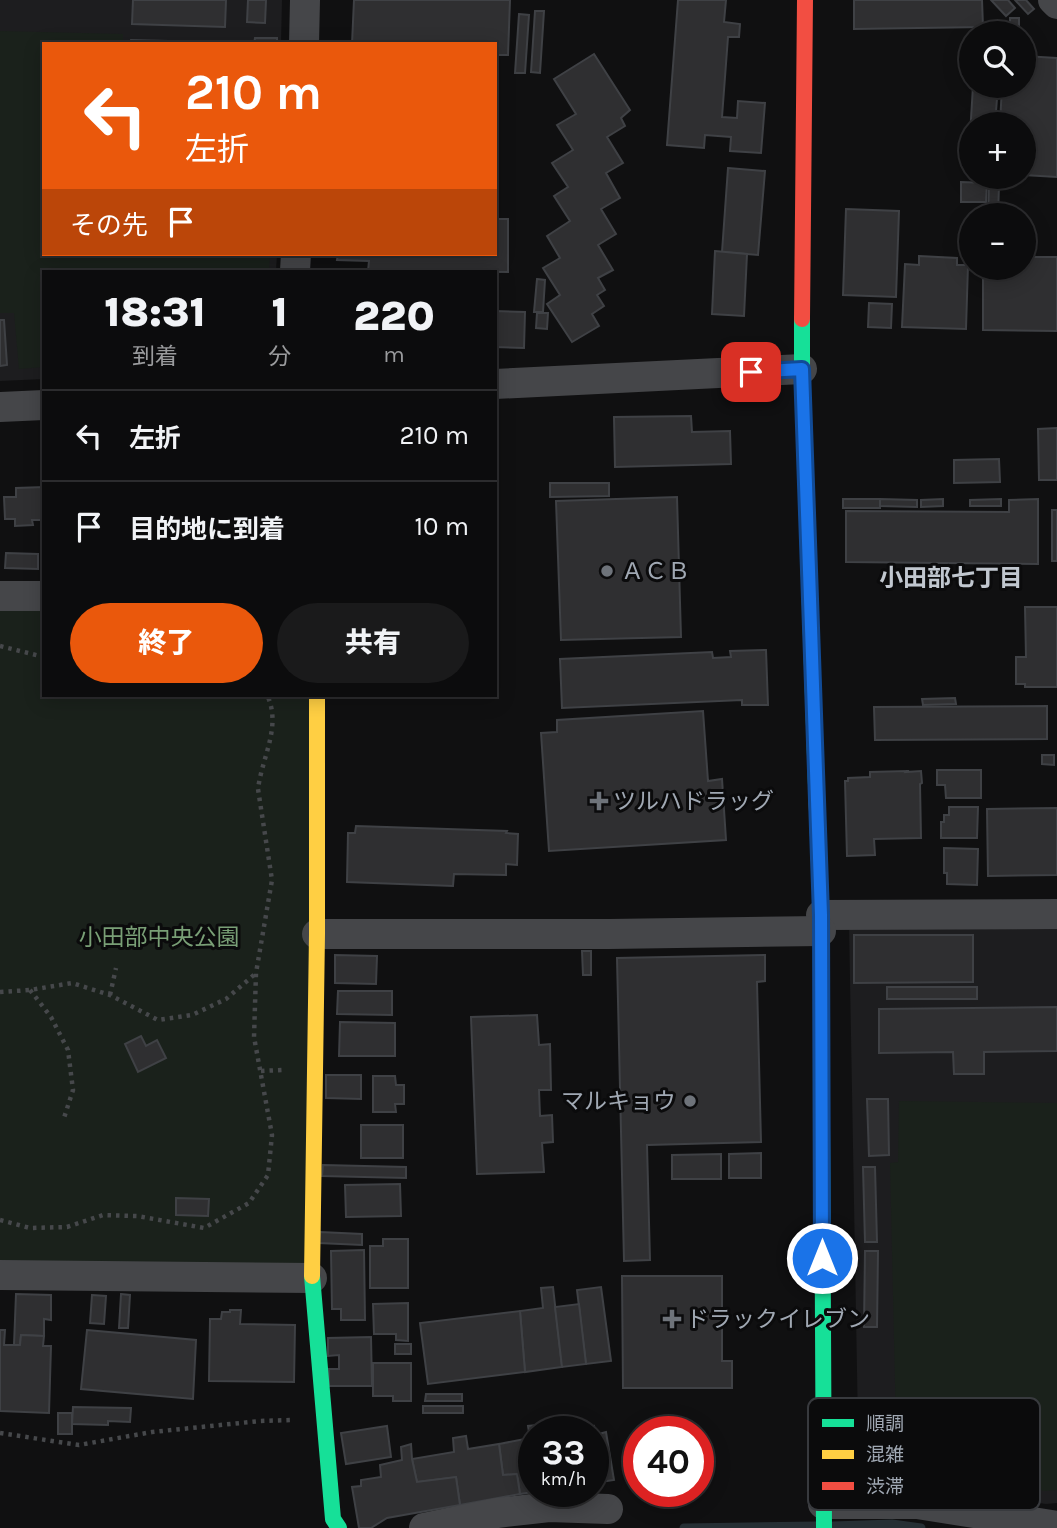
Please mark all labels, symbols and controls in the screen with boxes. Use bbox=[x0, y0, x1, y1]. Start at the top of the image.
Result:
map controls bbox=[959, 21, 1036, 280]
button: search bbox=[959, 21, 1036, 98]
text: 210 m bbox=[185, 64, 322, 121]
icon: left bbox=[70, 70, 161, 161]
button: + bbox=[959, 112, 1036, 189]
text: 左折 bbox=[185, 131, 249, 168]
icon: arrive bbox=[162, 203, 200, 241]
button: − bbox=[959, 203, 1036, 280]
text: その先 bbox=[70, 210, 148, 241]
text: 18:31 bbox=[104, 287, 206, 337]
text: 1 bbox=[271, 287, 288, 337]
text: 220 bbox=[353, 291, 435, 341]
text: m bbox=[383, 341, 405, 368]
pin bbox=[721, 342, 781, 402]
text: 到着 bbox=[132, 343, 178, 370]
text: 分 bbox=[268, 343, 291, 370]
icon: arrive bbox=[732, 353, 770, 391]
icon: left bbox=[70, 417, 108, 455]
text: 210 m bbox=[399, 420, 469, 451]
text: 左折 bbox=[129, 423, 181, 454]
icon: arrive bbox=[70, 508, 108, 546]
text: 10 m bbox=[414, 511, 469, 542]
text: 目的地に到着 bbox=[129, 514, 285, 545]
place label: ＡＣＢ bbox=[621, 558, 690, 585]
marker: ＡＣＢ bbox=[599, 563, 615, 579]
district label: 小田部七丁目 bbox=[879, 564, 1023, 592]
button: 終了 bbox=[70, 603, 263, 683]
button: 共有 bbox=[277, 603, 469, 683]
place label: ツルハドラッグ bbox=[613, 788, 774, 815]
marker: ツルハドラッグ bbox=[591, 793, 607, 809]
park label: 小田部中央公園 bbox=[79, 924, 240, 951]
place label: マルキョウ bbox=[561, 1088, 676, 1115]
marker: マルキョウ bbox=[682, 1093, 698, 1109]
position arrow bbox=[785, 1221, 859, 1295]
place label: ドラックイレブン bbox=[686, 1306, 870, 1333]
marker: ドラックイレブン bbox=[664, 1311, 680, 1327]
legend bbox=[808, 1398, 1040, 1510]
text: 順調 bbox=[866, 1413, 904, 1435]
speed limit sign: 40 bbox=[623, 1416, 714, 1507]
text: 33 bbox=[542, 1432, 585, 1473]
text: 混雑 bbox=[866, 1444, 904, 1466]
text: km/h bbox=[541, 1468, 586, 1490]
text: 渋滞 bbox=[866, 1476, 904, 1498]

